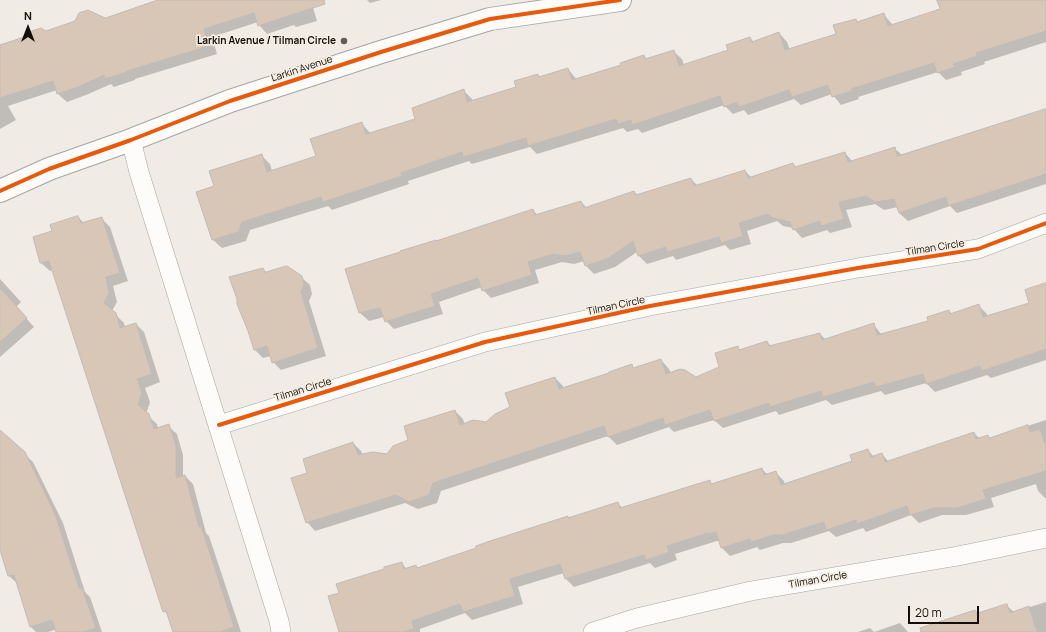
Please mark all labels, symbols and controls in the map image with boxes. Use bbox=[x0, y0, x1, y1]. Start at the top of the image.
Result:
north arrow bbox=[8, 8, 48, 48]
text: N bbox=[24, 8, 32, 23]
place label: Larkin Avenue / Tilman Circle bbox=[197, 35, 336, 47]
marker: Larkin Avenue / Tilman Circle bbox=[339, 36, 349, 46]
street label: Larkin Avenue bbox=[270, 53, 334, 85]
street label: Tilman Circle bbox=[905, 237, 965, 259]
street label: Tilman Circle bbox=[586, 294, 646, 318]
street label: Tilman Circle bbox=[273, 376, 333, 404]
street label: Tilman Circle bbox=[788, 569, 848, 591]
scale bar bbox=[910, 598, 981, 624]
text: 20 m bbox=[915, 604, 942, 621]

